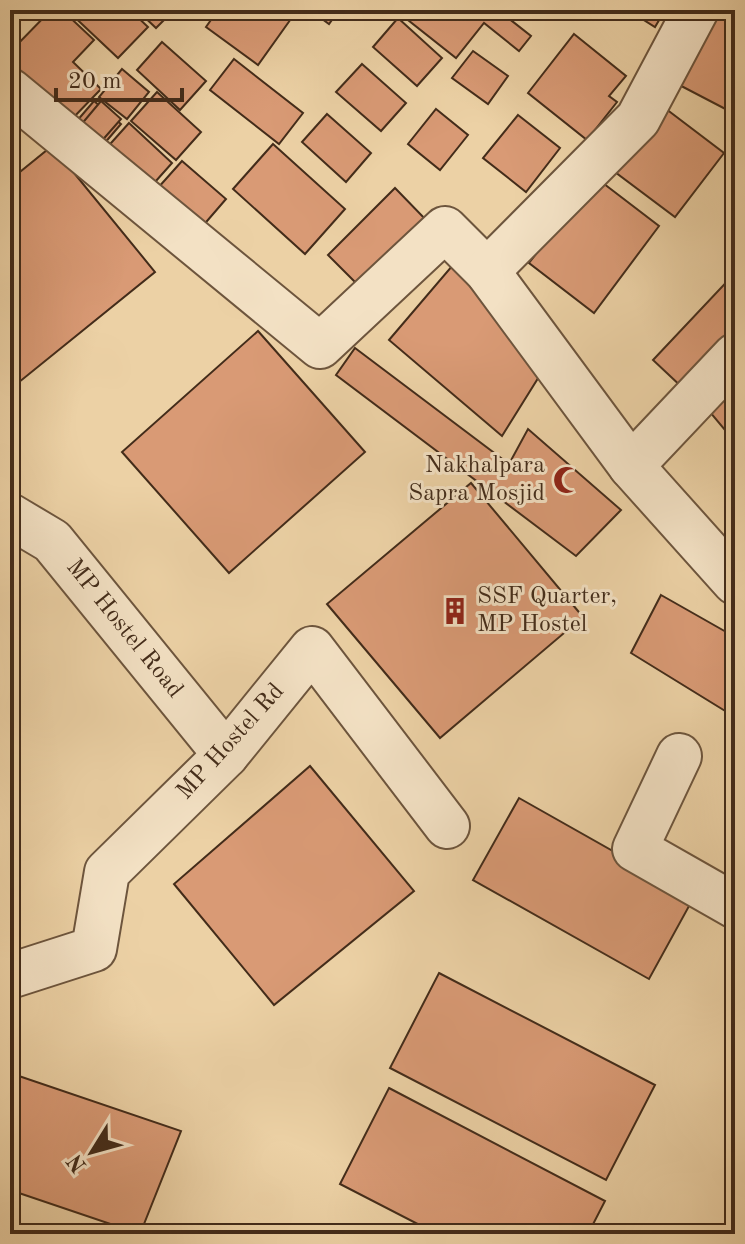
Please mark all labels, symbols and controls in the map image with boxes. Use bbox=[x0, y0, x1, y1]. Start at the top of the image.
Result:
scale bar bbox=[56, 52, 182, 102]
text: 20 m bbox=[68, 70, 122, 94]
place label: Nakhalpara Sapra Mosjid bbox=[408, 454, 545, 506]
mosque icon: Nakhalpara Sapra Mosjid bbox=[552, 465, 582, 495]
street label: MP Hostel Road bbox=[61, 555, 187, 703]
place label: SSF Quarter, MP Hostel bbox=[477, 585, 617, 637]
building icon: SSF Quarter, MP Hostel bbox=[440, 596, 470, 626]
street label: MP Hostel Rd bbox=[173, 679, 289, 805]
north arrow bbox=[52, 1112, 132, 1192]
text: N bbox=[64, 1149, 91, 1176]

